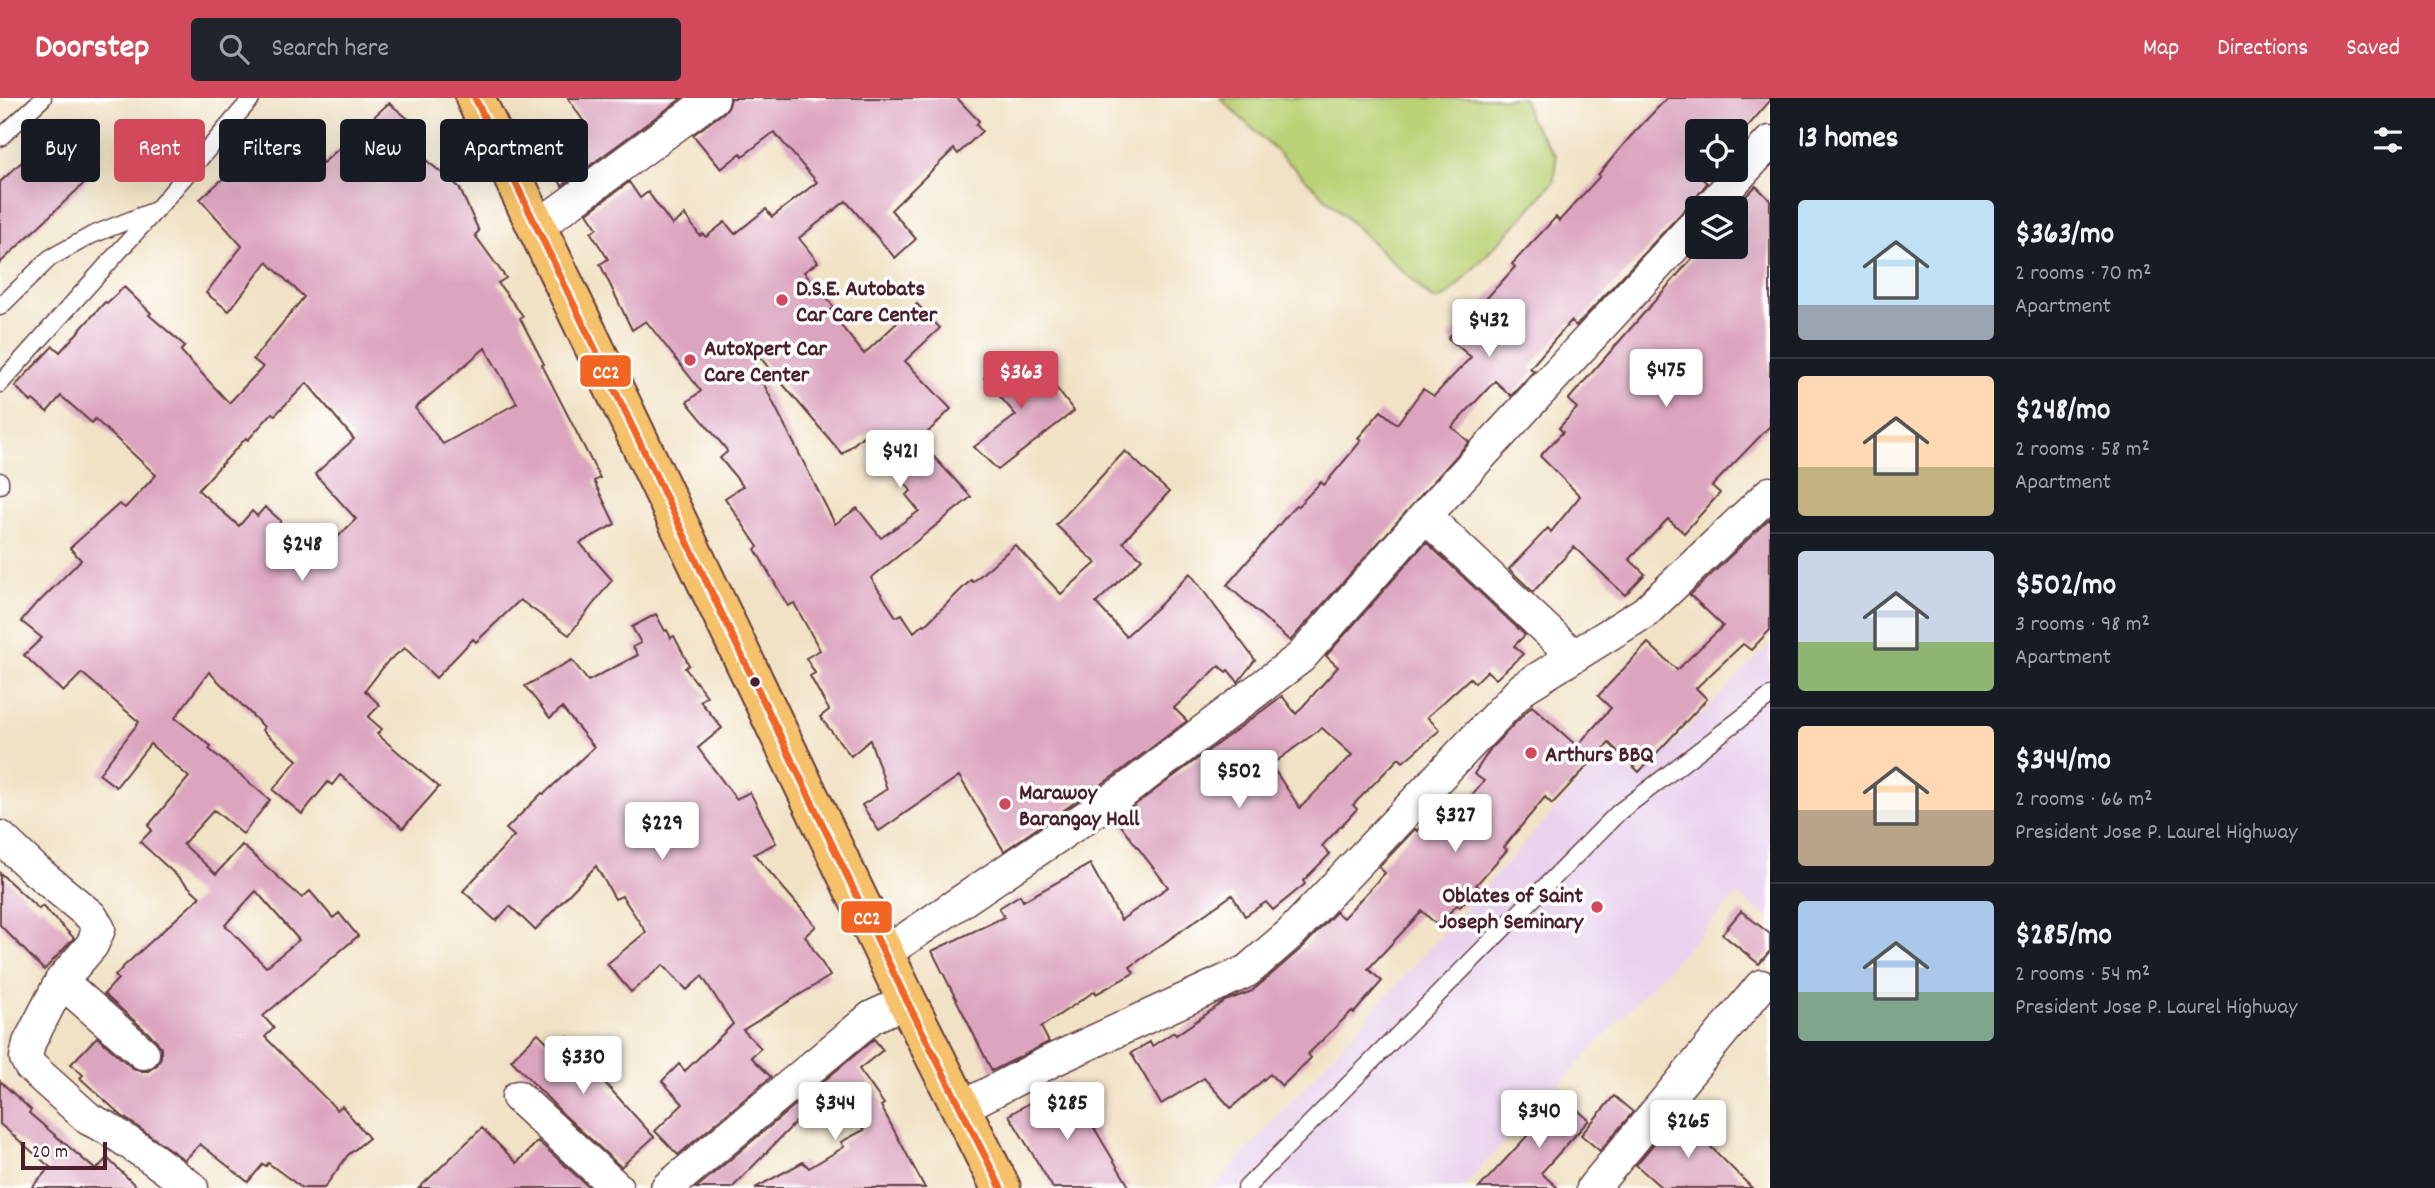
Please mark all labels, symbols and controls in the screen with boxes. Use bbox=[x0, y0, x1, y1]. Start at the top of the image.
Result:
search box bbox=[191, 18, 681, 81]
text: Doorstep bbox=[35, 26, 149, 73]
icon: search bbox=[215, 30, 253, 68]
text: Search here bbox=[271, 31, 389, 68]
text: Map bbox=[2143, 32, 2179, 66]
text: Directions bbox=[2217, 32, 2308, 66]
text: Saved bbox=[2346, 32, 2400, 66]
chip: Buy bbox=[21, 119, 100, 182]
chip: Rent bbox=[114, 119, 205, 182]
chip: Filters bbox=[219, 119, 326, 182]
chip: New bbox=[340, 119, 426, 182]
chip: Apartment bbox=[440, 119, 588, 182]
map controls bbox=[1685, 119, 1748, 259]
button: locate bbox=[1685, 119, 1748, 182]
text: 13 homes bbox=[1798, 119, 1898, 162]
icon: filters bbox=[2369, 121, 2407, 159]
button: layers bbox=[1685, 196, 1748, 259]
text: $363/mo bbox=[2015, 215, 2114, 258]
icon: home bbox=[1854, 228, 1938, 312]
text: 2 rooms · 70 m² bbox=[2015, 258, 2151, 291]
place label: D.S.E. Autobats Car Care Center bbox=[796, 274, 938, 333]
text: Apartment bbox=[2015, 291, 2111, 324]
marker: D.S.E. Autobats Car Care Center bbox=[774, 292, 790, 308]
pin: $432 bbox=[1448, 300, 1530, 359]
text: $432 bbox=[1468, 305, 1510, 338]
place label: AutoXpert Car Care Center bbox=[704, 334, 827, 393]
pin: $475 bbox=[1625, 350, 1707, 409]
marker: AutoXpert Car Care Center bbox=[682, 352, 698, 368]
pin: $363 bbox=[980, 352, 1062, 411]
line badge: CC2 bbox=[579, 354, 632, 388]
text: $475 bbox=[1646, 355, 1686, 388]
text: $363 bbox=[999, 357, 1043, 390]
text: CC2 bbox=[592, 361, 620, 388]
text: $248/mo bbox=[2015, 391, 2110, 434]
icon: home bbox=[1854, 404, 1938, 488]
pin: $421 bbox=[859, 430, 941, 490]
text: 2 rooms · 58 m² bbox=[2015, 434, 2150, 467]
text: $421 bbox=[882, 436, 918, 469]
text: Apartment bbox=[2015, 467, 2111, 500]
pin: $248 bbox=[261, 524, 343, 583]
text: $248 bbox=[282, 529, 322, 562]
text: $502/mo bbox=[2015, 566, 2116, 609]
icon: home bbox=[1854, 579, 1938, 663]
text: 3 rooms · 98 m² bbox=[2015, 609, 2150, 642]
text: Apartment bbox=[2015, 642, 2111, 675]
unlabelled marker bbox=[748, 675, 762, 689]
place label: Arthurs BBQ bbox=[1545, 740, 1654, 773]
text: $344/mo bbox=[2015, 741, 2111, 784]
marker: Arthurs BBQ bbox=[1523, 745, 1539, 761]
pin: $502 bbox=[1198, 750, 1280, 810]
icon: home bbox=[1854, 754, 1938, 838]
text: $502 bbox=[1217, 756, 1261, 789]
place label: Marawoy Barangay Hall bbox=[1019, 778, 1140, 837]
text: 2 rooms · 66 m² bbox=[2015, 784, 2153, 817]
pin: $327 bbox=[1414, 794, 1496, 854]
marker: Marawoy Barangay Hall bbox=[997, 796, 1013, 812]
text: $327 bbox=[1435, 800, 1475, 833]
pin: $229 bbox=[621, 802, 703, 862]
text: $229 bbox=[641, 808, 683, 841]
text: President Jose P. Laurel Highway bbox=[2015, 817, 2298, 850]
place label: Oblates of Saint Joseph Seminary bbox=[1439, 881, 1585, 940]
marker: Oblates of Saint Joseph Seminary bbox=[1589, 899, 1605, 915]
line badge: CC2 bbox=[840, 900, 893, 934]
text: CC2 bbox=[853, 907, 881, 934]
text: $285/mo bbox=[2015, 916, 2112, 959]
icon: home bbox=[1854, 929, 1938, 1013]
text: 2 rooms · 54 m² bbox=[2015, 959, 2150, 992]
text: President Jose P. Laurel Highway bbox=[2015, 992, 2298, 1025]
pin: $330 bbox=[542, 1037, 624, 1096]
text: $330 bbox=[561, 1042, 605, 1075]
pin: $344 bbox=[794, 1082, 876, 1142]
pin: $285 bbox=[1026, 1082, 1108, 1142]
text: $344 bbox=[815, 1088, 855, 1121]
text: $285 bbox=[1046, 1088, 1088, 1121]
pin: $340 bbox=[1498, 1090, 1580, 1150]
text: $340 bbox=[1517, 1096, 1561, 1129]
pin: $265 bbox=[1647, 1100, 1729, 1160]
text: $265 bbox=[1666, 1106, 1710, 1139]
scale bar bbox=[21, 1139, 107, 1171]
text: 20 m bbox=[32, 1140, 68, 1167]

